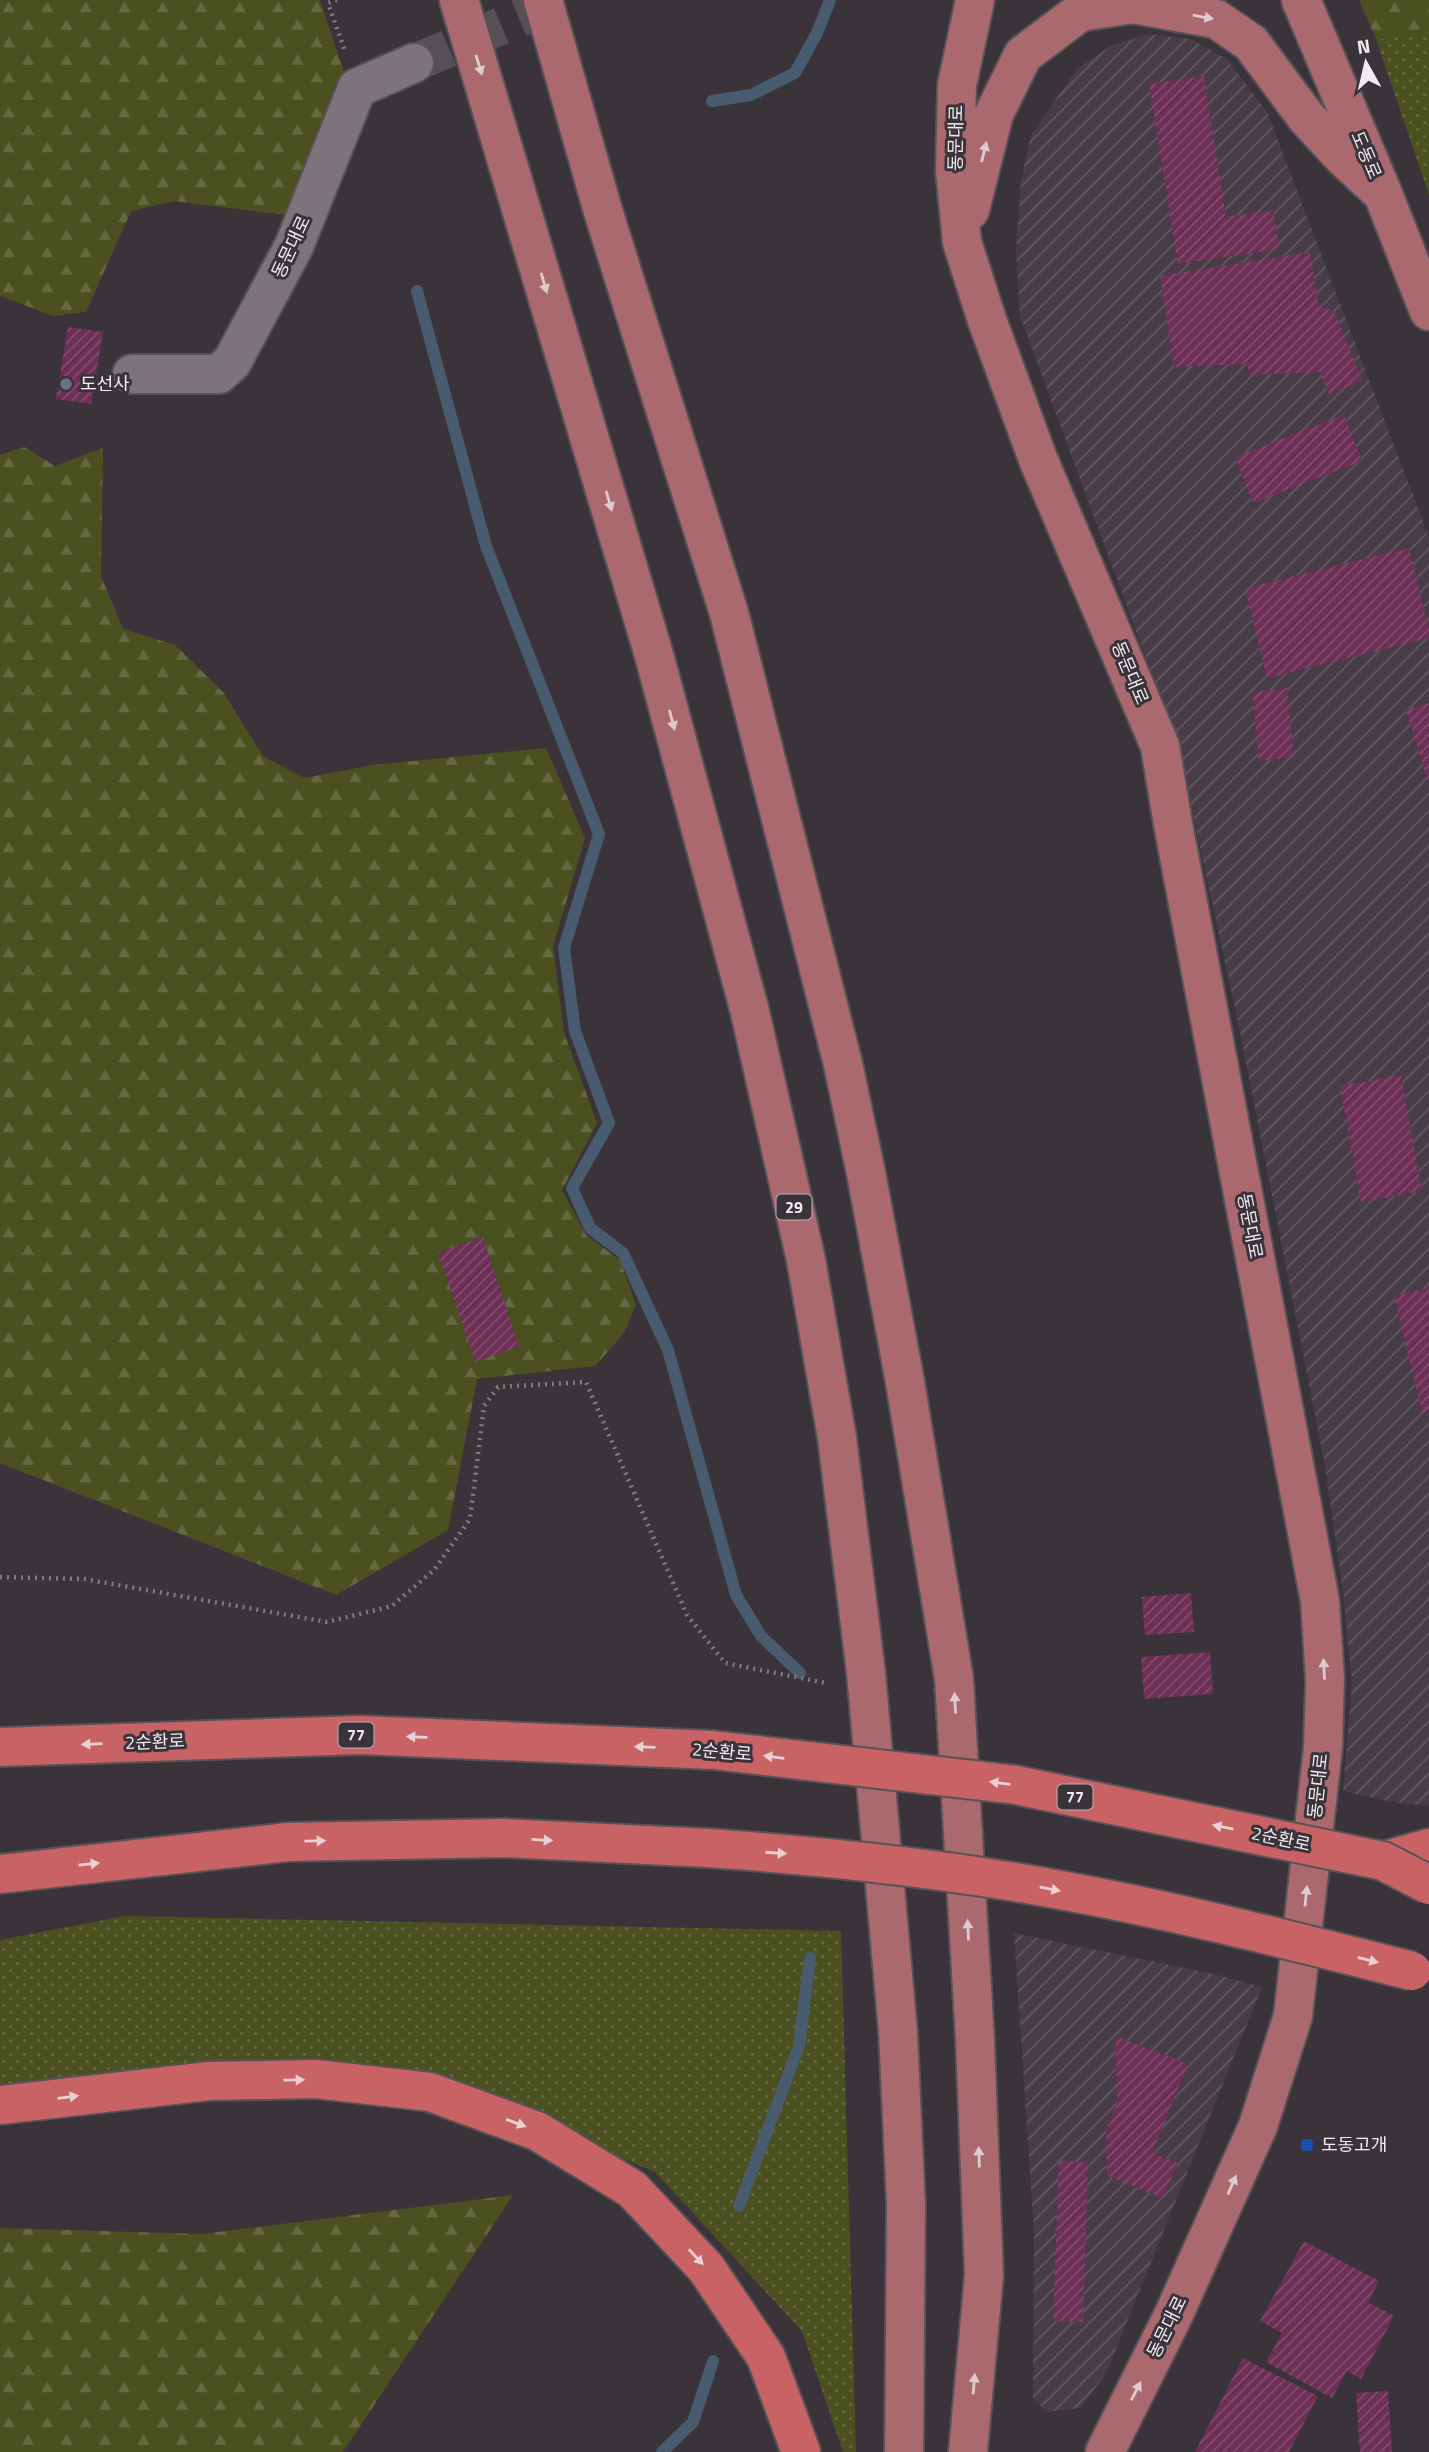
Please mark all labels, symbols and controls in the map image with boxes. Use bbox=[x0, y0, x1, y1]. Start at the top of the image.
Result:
one-way arrow bbox=[1192, 12, 1214, 23]
north arrow bbox=[1331, 28, 1401, 98]
text: N bbox=[1355, 30, 1372, 61]
one-way arrow bbox=[474, 55, 484, 76]
street label: 동문대로 bbox=[941, 105, 970, 171]
street label: 도동로 bbox=[1344, 127, 1389, 183]
one-way arrow bbox=[979, 141, 990, 163]
street label: 동문대로 bbox=[264, 211, 317, 283]
one-way arrow bbox=[540, 273, 550, 294]
place label: 도선사 bbox=[80, 370, 130, 397]
marker: 도선사 bbox=[58, 376, 74, 392]
one-way arrow bbox=[604, 491, 614, 512]
street label: 동문대로 bbox=[1105, 637, 1156, 709]
one-way arrow bbox=[667, 709, 678, 731]
street label: 동문대로 bbox=[1231, 1191, 1270, 1261]
road number: 29 bbox=[776, 1194, 812, 1219]
one-way arrow bbox=[1318, 1658, 1329, 1680]
one-way arrow bbox=[949, 1691, 960, 1713]
road number: 77 bbox=[338, 1722, 374, 1748]
street label: 2순환로 bbox=[125, 1727, 185, 1756]
one-way arrow bbox=[406, 1732, 428, 1743]
street label: 2순환로 bbox=[691, 1735, 753, 1768]
one-way arrow bbox=[81, 1738, 103, 1750]
one-way arrow bbox=[633, 1742, 655, 1753]
one-way arrow bbox=[763, 1752, 785, 1763]
street label: 동문대로 bbox=[1301, 1752, 1334, 1820]
one-way arrow bbox=[989, 1778, 1011, 1789]
road number: 77 bbox=[1058, 1784, 1092, 1810]
street label: 2순환로 bbox=[1249, 1819, 1313, 1858]
one-way arrow bbox=[1212, 1822, 1234, 1833]
one-way arrow bbox=[532, 1835, 554, 1846]
one-way arrow bbox=[304, 1836, 326, 1847]
one-way arrow bbox=[765, 1847, 787, 1858]
one-way arrow bbox=[78, 1859, 100, 1870]
one-way arrow bbox=[1039, 1884, 1061, 1895]
one-way arrow bbox=[1301, 1885, 1312, 1907]
one-way arrow bbox=[962, 1919, 973, 1941]
one-way arrow bbox=[1357, 1955, 1379, 1966]
one-way arrow bbox=[284, 2074, 306, 2085]
one-way arrow bbox=[57, 2091, 79, 2102]
one-way arrow bbox=[505, 2118, 526, 2129]
place label: 도동고개 bbox=[1321, 2131, 1387, 2158]
marker: 도동고개 bbox=[1299, 2137, 1315, 2153]
one-way arrow bbox=[974, 2146, 985, 2168]
one-way arrow bbox=[1226, 2175, 1238, 2195]
one-way arrow bbox=[688, 2248, 704, 2266]
street label: 동문대로 bbox=[1140, 2291, 1193, 2362]
one-way arrow bbox=[969, 2373, 980, 2395]
one-way arrow bbox=[1130, 2381, 1141, 2401]

